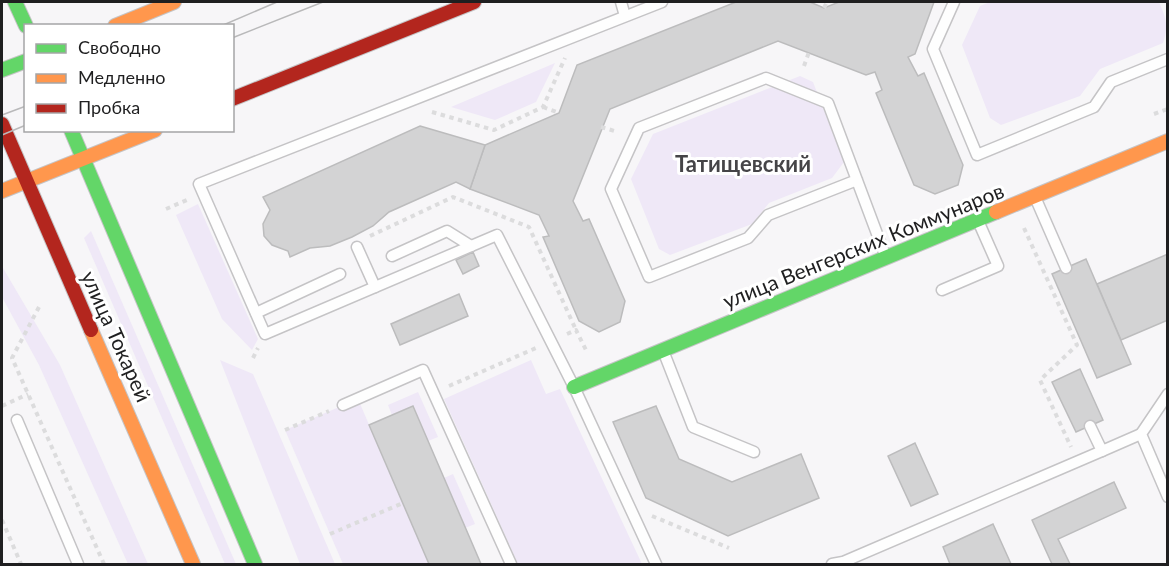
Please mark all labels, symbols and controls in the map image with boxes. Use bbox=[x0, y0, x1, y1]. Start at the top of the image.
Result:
legend bbox=[24, 24, 234, 132]
text: Свободно bbox=[78, 36, 161, 58]
text: Медленно bbox=[78, 66, 166, 88]
text: Пробка bbox=[78, 96, 140, 118]
district label: Татищевский bbox=[675, 150, 811, 177]
street label: улица Венгерских Коммунаров bbox=[719, 177, 1007, 313]
street label: улица Токарей bbox=[77, 267, 157, 405]

